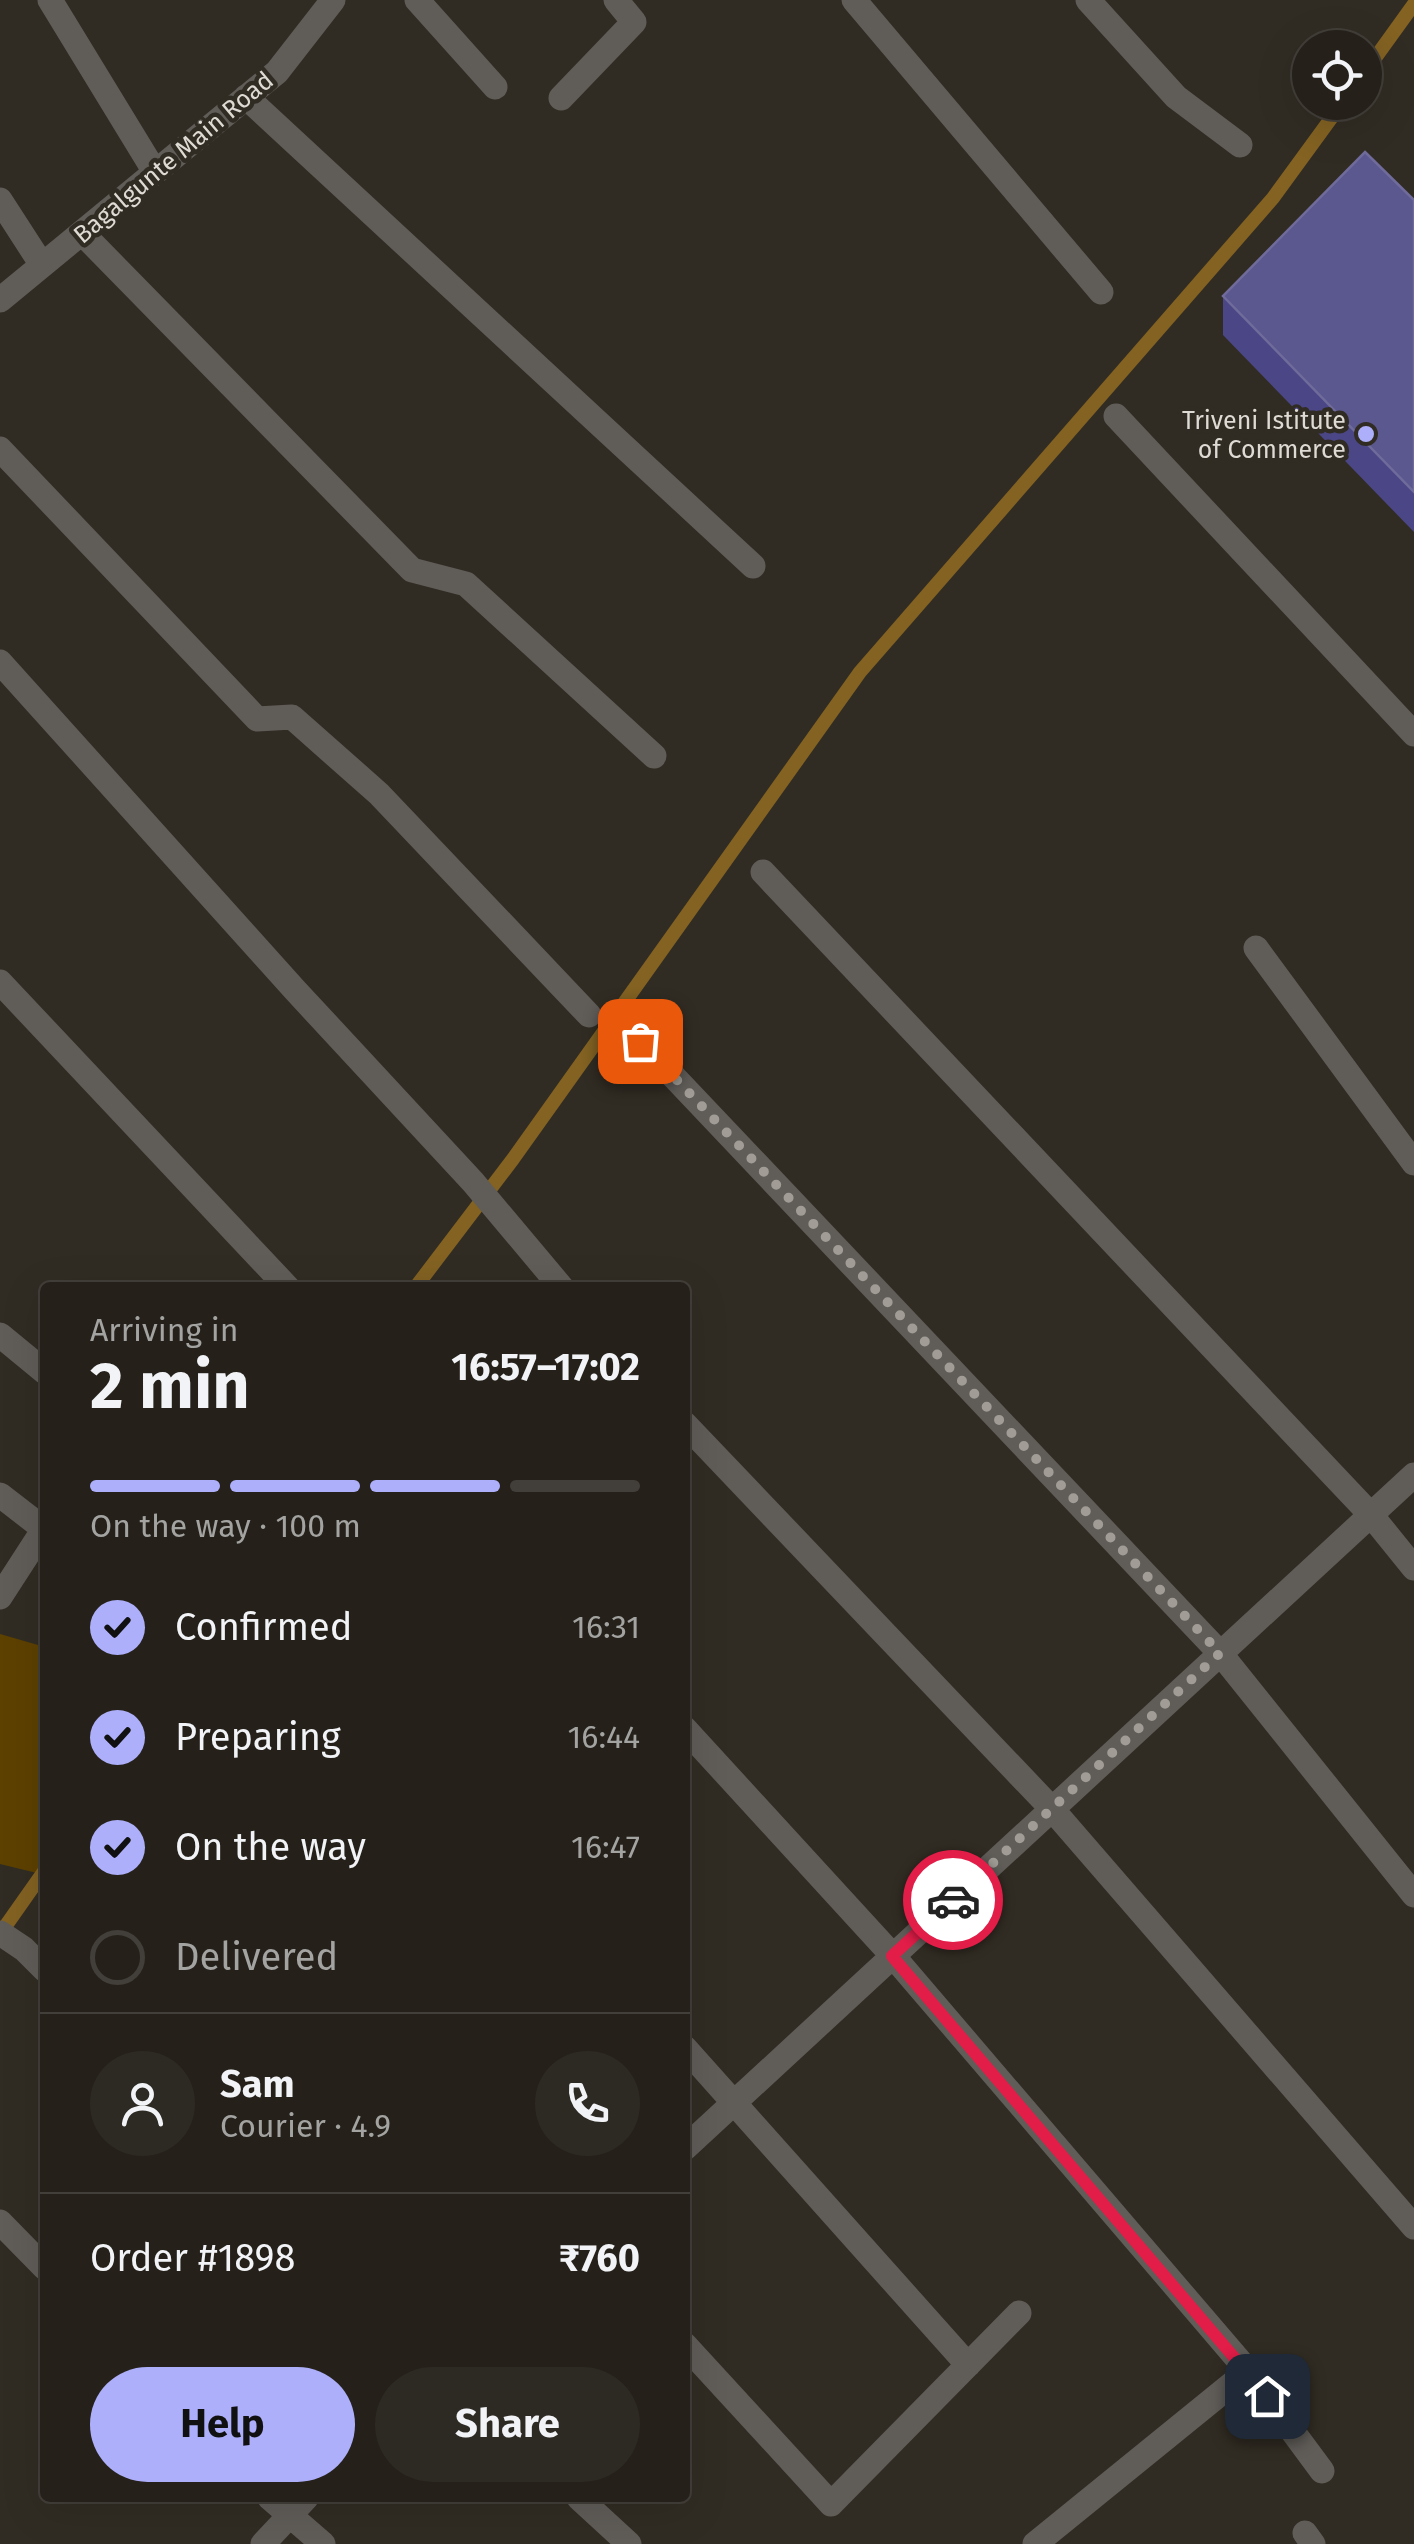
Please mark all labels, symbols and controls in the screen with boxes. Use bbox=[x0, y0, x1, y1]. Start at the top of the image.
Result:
map controls bbox=[1292, 30, 1382, 120]
button: locate bbox=[1292, 30, 1382, 120]
street label: Bagalgunte Main Road bbox=[68, 65, 280, 250]
place label: Triveni Istitute of Commerce bbox=[1182, 406, 1346, 465]
marker: Triveni Istitute of Commerce bbox=[1355, 423, 1377, 445]
pin bbox=[598, 999, 683, 1084]
icon: bag bbox=[613, 1014, 668, 1069]
text: Arriving in bbox=[90, 1311, 238, 1349]
text: 16:57–17:02 bbox=[451, 1344, 640, 1390]
text: 2 min bbox=[90, 1347, 250, 1425]
text: On the way · 100 m bbox=[90, 1507, 361, 1545]
icon: check bbox=[90, 1600, 145, 1655]
text: Confirmed bbox=[175, 1604, 353, 1650]
text: 16:31 bbox=[572, 1608, 640, 1646]
icon: check bbox=[90, 1710, 145, 1765]
text: Preparing bbox=[175, 1714, 341, 1760]
text: 16:44 bbox=[568, 1718, 640, 1756]
icon: check bbox=[90, 1820, 145, 1875]
text: On the way bbox=[175, 1824, 366, 1870]
text: 16:47 bbox=[571, 1828, 640, 1866]
courier bbox=[903, 1850, 1003, 1950]
icon: car bbox=[926, 1873, 981, 1928]
text: Delivered bbox=[175, 1934, 338, 1980]
button: person bbox=[90, 2051, 195, 2156]
button: phone bbox=[535, 2051, 640, 2156]
text: Sam bbox=[220, 2061, 295, 2107]
text: Courier · 4.9 bbox=[220, 2107, 391, 2145]
text: Order #1898 bbox=[90, 2235, 295, 2281]
text: ₹760 bbox=[559, 2235, 640, 2281]
pin bbox=[1225, 2354, 1310, 2439]
button: Help bbox=[90, 2367, 355, 2482]
button: Share bbox=[375, 2367, 640, 2482]
icon: home bbox=[1240, 2369, 1295, 2424]

